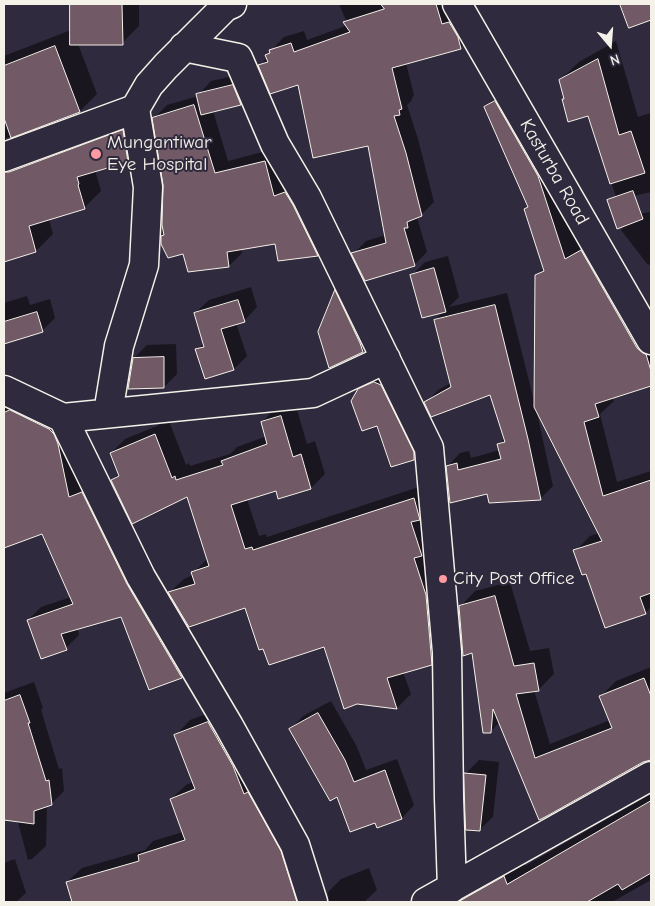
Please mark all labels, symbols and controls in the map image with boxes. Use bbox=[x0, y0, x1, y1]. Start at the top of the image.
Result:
north arrow bbox=[585, 20, 635, 70]
text: N bbox=[608, 50, 622, 69]
street label: Kasturba Road bbox=[515, 115, 593, 229]
place label: Mungantiwar Eye Hospital bbox=[107, 132, 212, 176]
marker: Mungantiwar Eye Hospital bbox=[89, 147, 103, 161]
place label: City Post Office bbox=[453, 568, 575, 590]
marker: City Post Office bbox=[437, 573, 449, 585]

